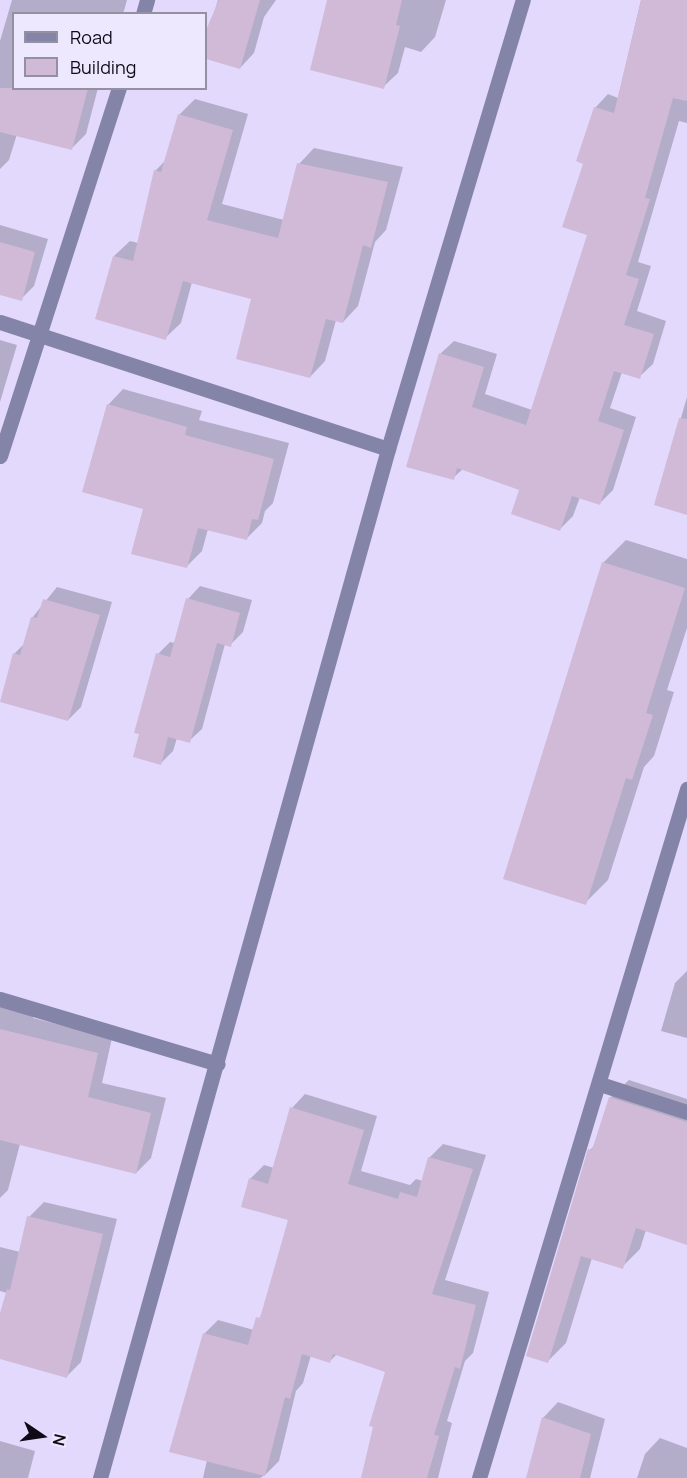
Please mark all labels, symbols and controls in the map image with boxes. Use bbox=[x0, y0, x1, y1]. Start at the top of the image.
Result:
legend bbox=[12, 12, 207, 90]
text: Road bbox=[70, 25, 113, 49]
text: Building bbox=[70, 55, 136, 79]
north arrow bbox=[12, 1406, 72, 1466]
text: N bbox=[48, 1432, 72, 1448]

